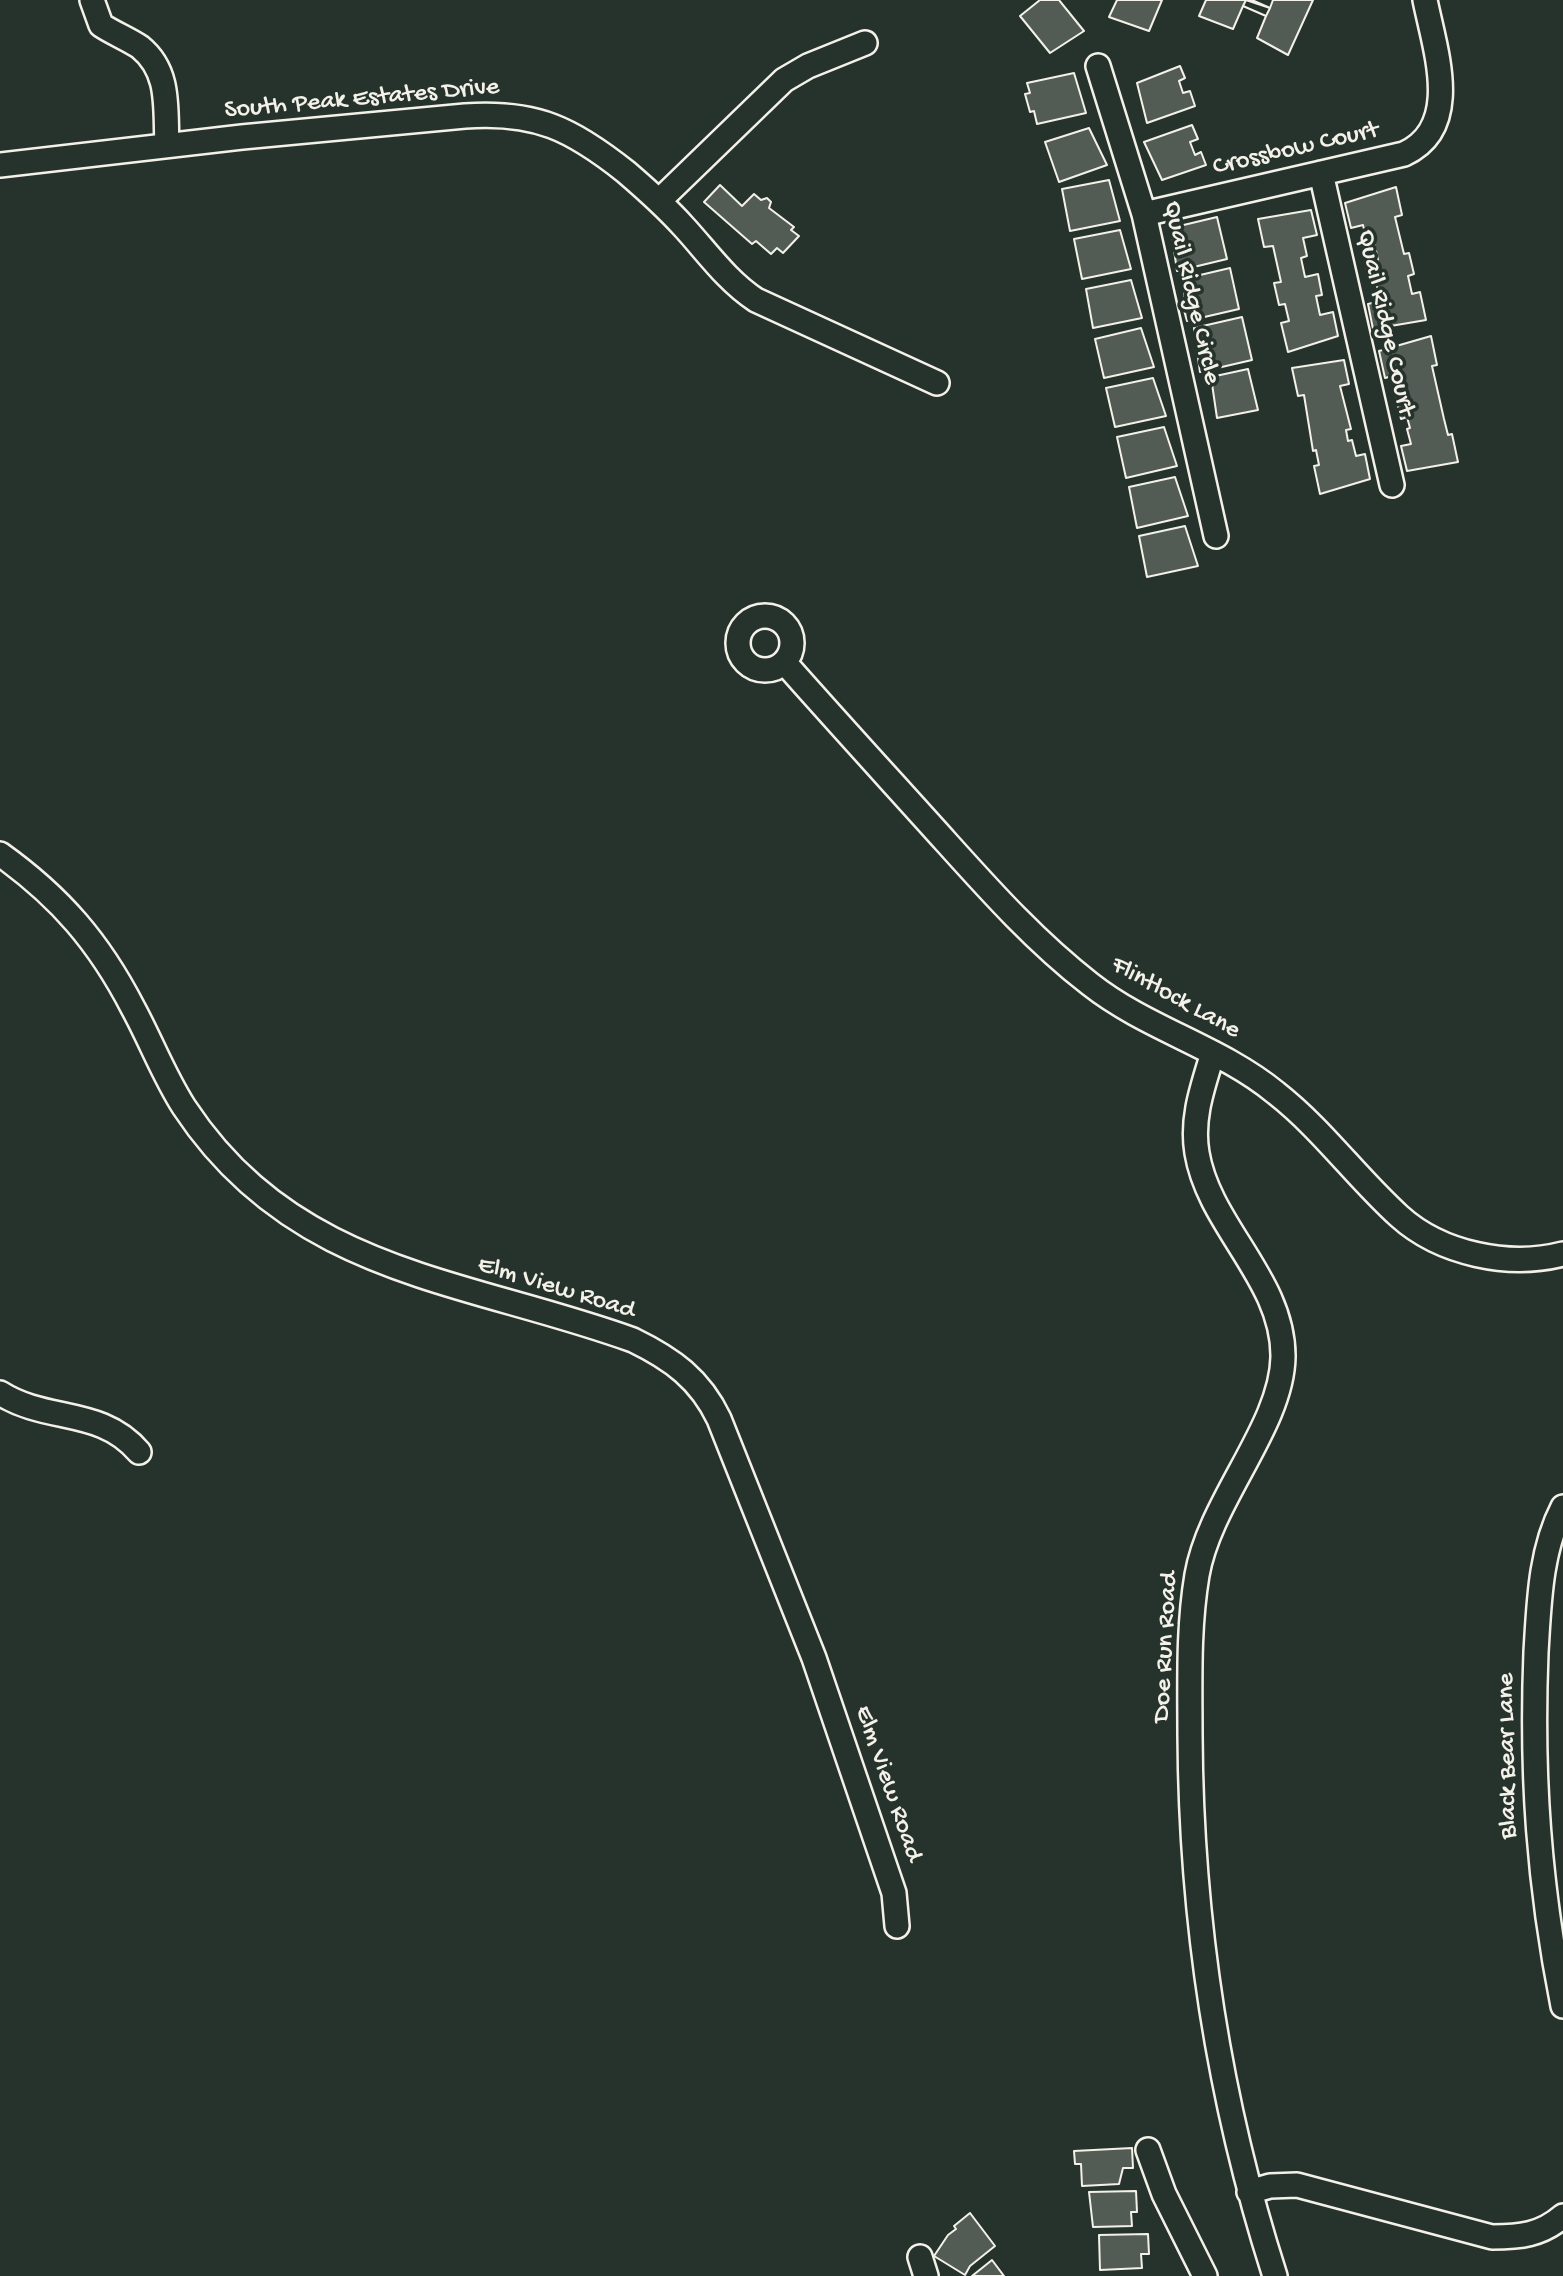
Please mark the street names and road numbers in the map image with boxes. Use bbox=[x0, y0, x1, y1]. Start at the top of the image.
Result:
street label: South Peak Estates Drive bbox=[223, 72, 501, 128]
street label: Crossbow Court bbox=[1210, 116, 1382, 184]
street label: Quail Ridge Circle bbox=[1154, 198, 1226, 388]
street label: Quail Ridge Court bbox=[1347, 227, 1421, 419]
street label: Flintlock Lane bbox=[1105, 951, 1245, 1047]
street label: Elm View Road bbox=[473, 1250, 639, 1328]
street label: Doe Run Road bbox=[1147, 1571, 1187, 1723]
street label: Black Bear Lane bbox=[1492, 1673, 1526, 1839]
street label: Elm View Road bbox=[846, 1702, 928, 1866]

